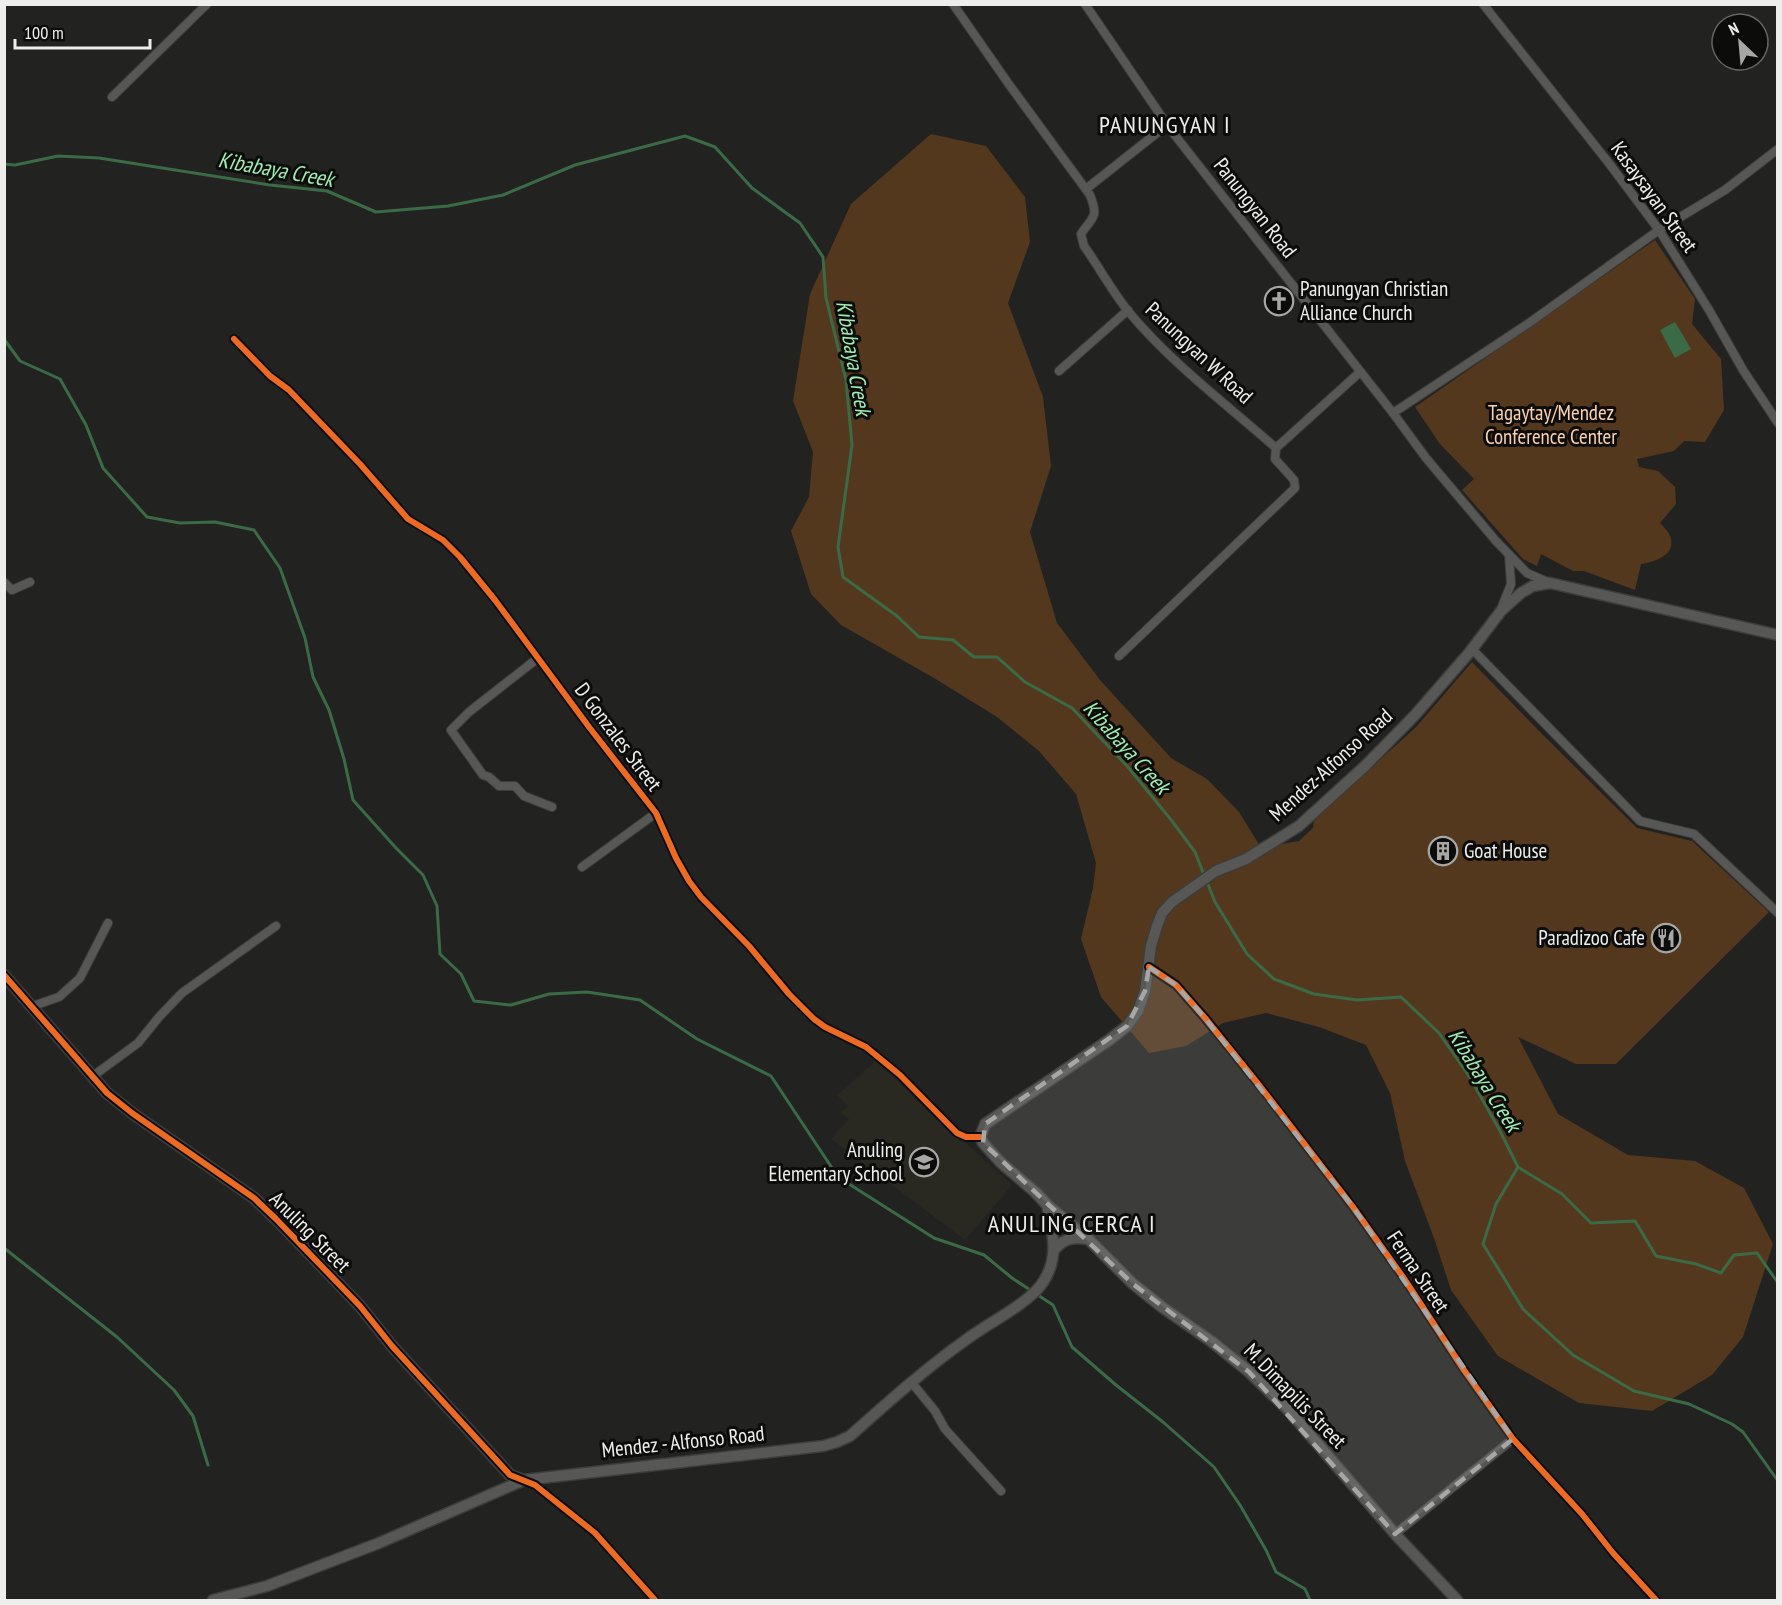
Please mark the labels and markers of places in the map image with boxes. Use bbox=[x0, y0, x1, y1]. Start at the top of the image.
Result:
place label: Panungyan Christian Alliance Church bbox=[1300, 275, 1448, 326]
church icon: Panungyan Christian Alliance Church bbox=[1263, 285, 1295, 317]
building icon: Goat House bbox=[1427, 835, 1459, 867]
place label: Goat House bbox=[1464, 837, 1547, 864]
restaurant icon: Paradizoo Cafe bbox=[1650, 922, 1682, 954]
place label: Paradizoo Cafe bbox=[1538, 924, 1645, 951]
place label: Anuling Elementary School bbox=[768, 1136, 903, 1187]
school or university icon: Anuling Elementary School bbox=[908, 1146, 940, 1178]

